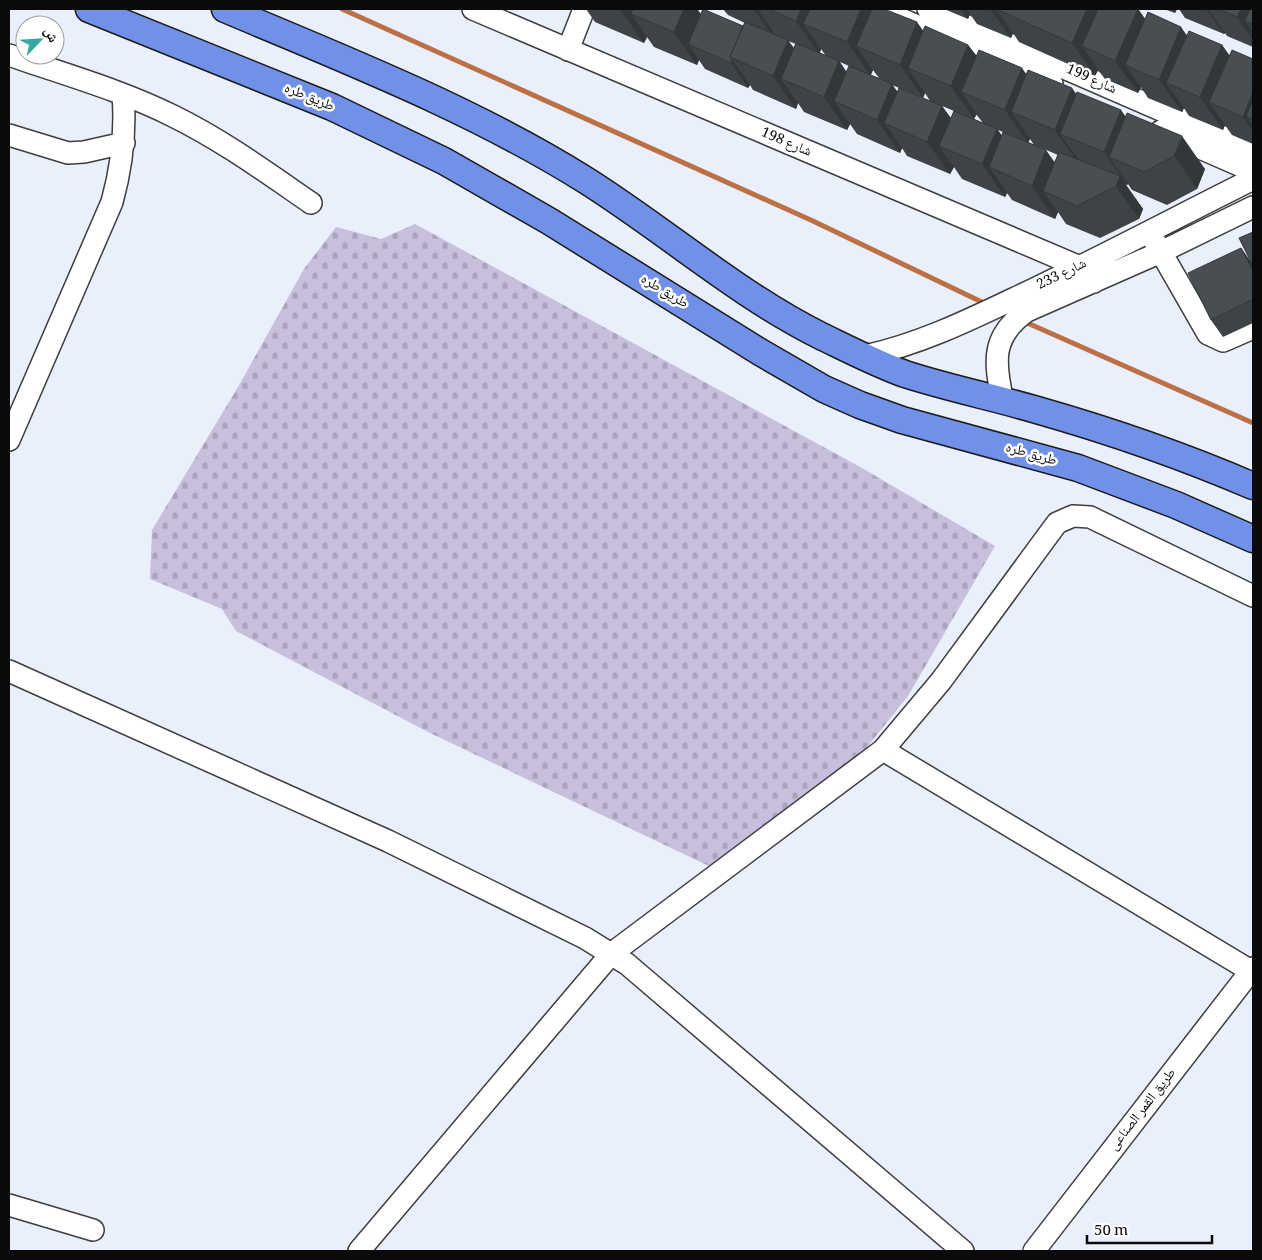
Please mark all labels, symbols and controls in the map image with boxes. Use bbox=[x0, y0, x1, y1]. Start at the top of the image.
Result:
north arrow bbox=[15, 15, 65, 65]
text: ش bbox=[36, 24, 64, 47]
street label: شارع 199 bbox=[1062, 58, 1120, 102]
street label: طريق طره bbox=[280, 77, 338, 119]
street label: شارع 198 bbox=[757, 122, 815, 164]
street label: شارع 233 bbox=[1033, 253, 1091, 297]
street label: طريق طره bbox=[635, 268, 693, 316]
street label: طريق طره bbox=[1003, 436, 1059, 474]
street label: طريق القمر الصناعى bbox=[1103, 1063, 1183, 1157]
scale bar bbox=[1087, 1212, 1212, 1244]
text: 50 m bbox=[1094, 1219, 1128, 1245]

